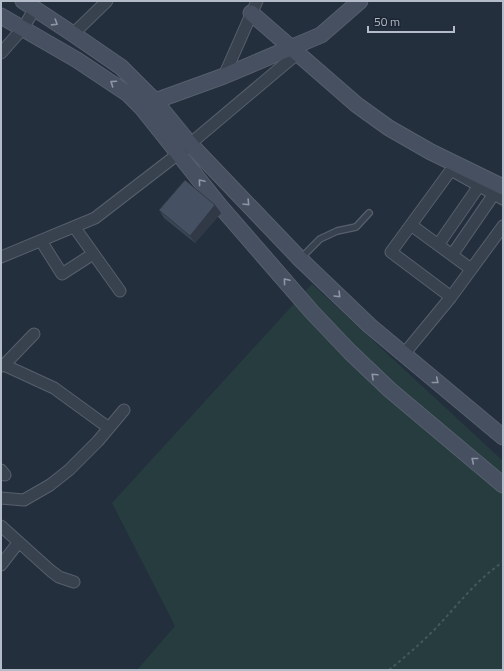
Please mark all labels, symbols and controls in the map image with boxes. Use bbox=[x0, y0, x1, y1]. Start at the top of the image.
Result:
scale bar bbox=[368, 8, 454, 34]
text: 50 m bbox=[374, 12, 400, 31]
one-way arrow bbox=[51, 18, 58, 25]
one-way arrow bbox=[110, 81, 117, 88]
one-way arrow bbox=[198, 180, 205, 187]
one-way arrow bbox=[242, 198, 250, 206]
one-way arrow bbox=[283, 278, 290, 285]
one-way arrow bbox=[334, 290, 341, 298]
one-way arrow bbox=[372, 373, 379, 380]
one-way arrow bbox=[431, 376, 438, 383]
one-way arrow bbox=[471, 457, 478, 464]

